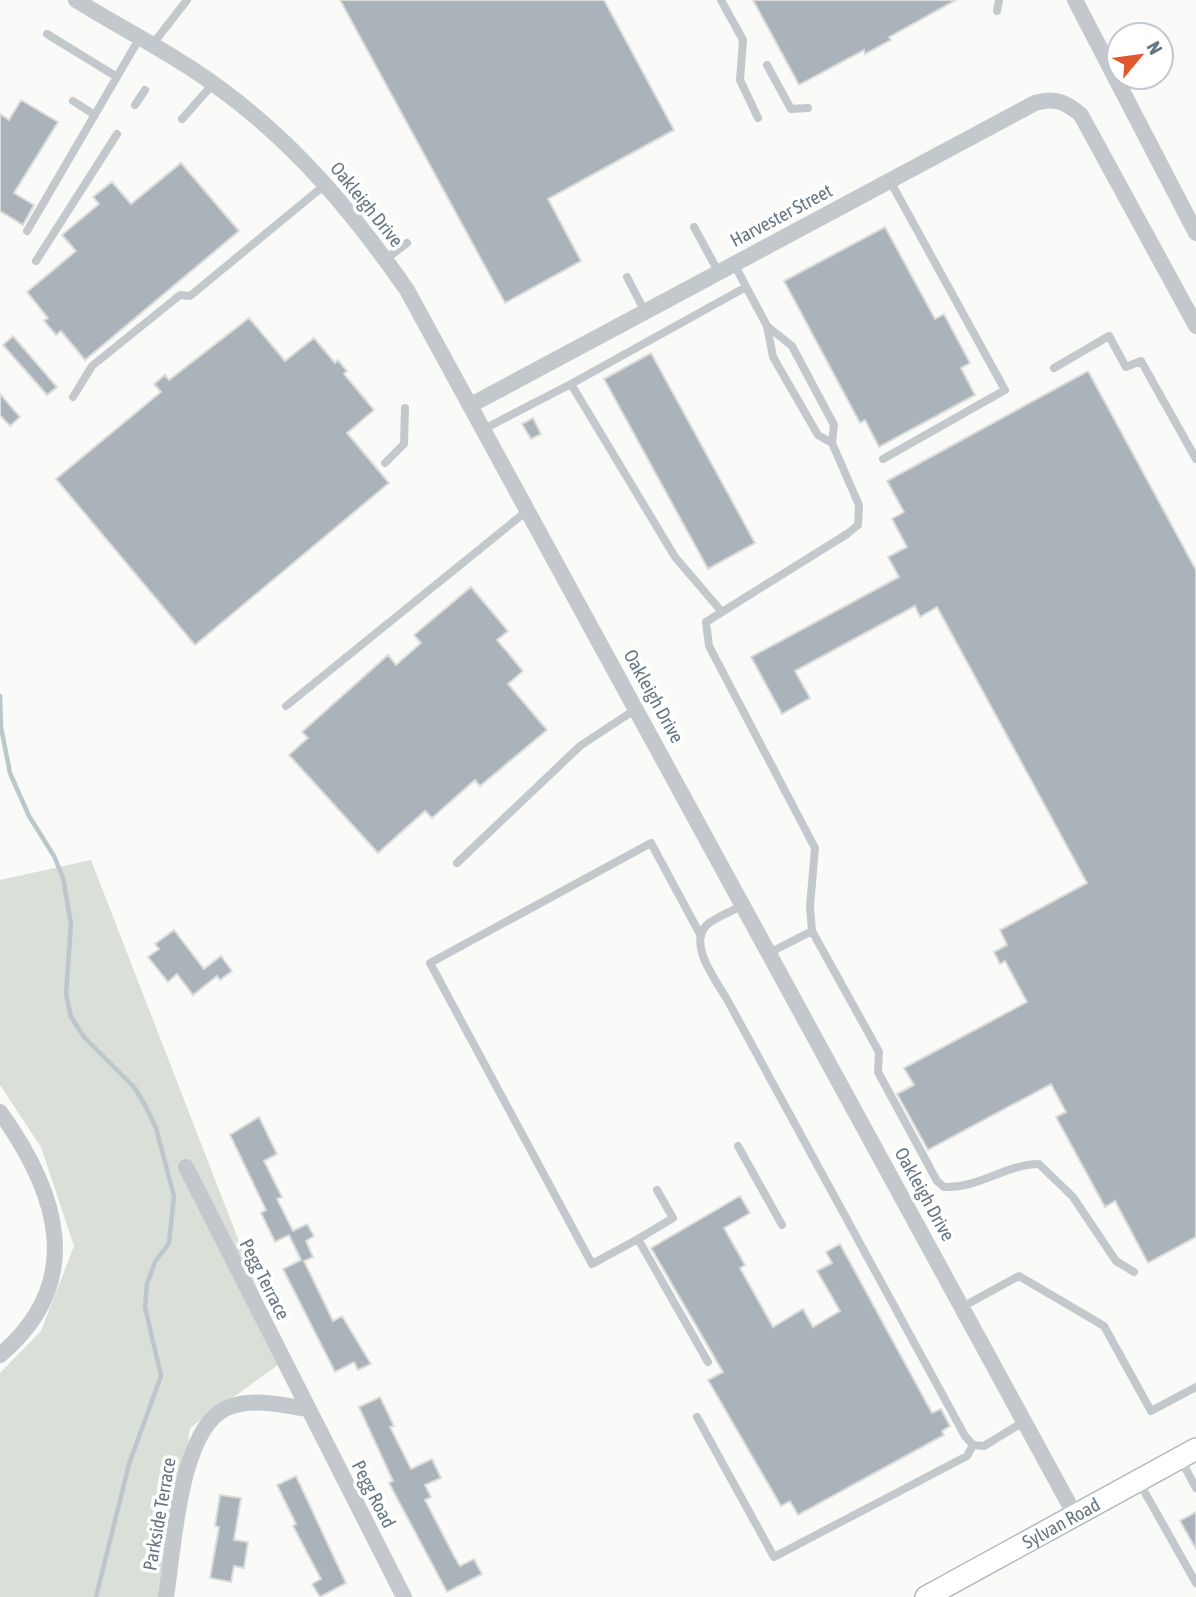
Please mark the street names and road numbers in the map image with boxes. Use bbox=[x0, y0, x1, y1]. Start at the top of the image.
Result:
street label: Oakleigh Drive bbox=[326, 157, 408, 251]
street label: Harvester Street bbox=[726, 179, 836, 251]
street label: Oakleigh Drive bbox=[619, 646, 689, 746]
street label: Oakleigh Drive bbox=[890, 1144, 960, 1244]
street label: Pegg Terrace bbox=[235, 1235, 295, 1323]
street label: Parkside Terrace bbox=[138, 1456, 180, 1572]
street label: Pegg Road bbox=[348, 1457, 400, 1531]
street label: Sylvan Road bbox=[1018, 1493, 1104, 1553]

